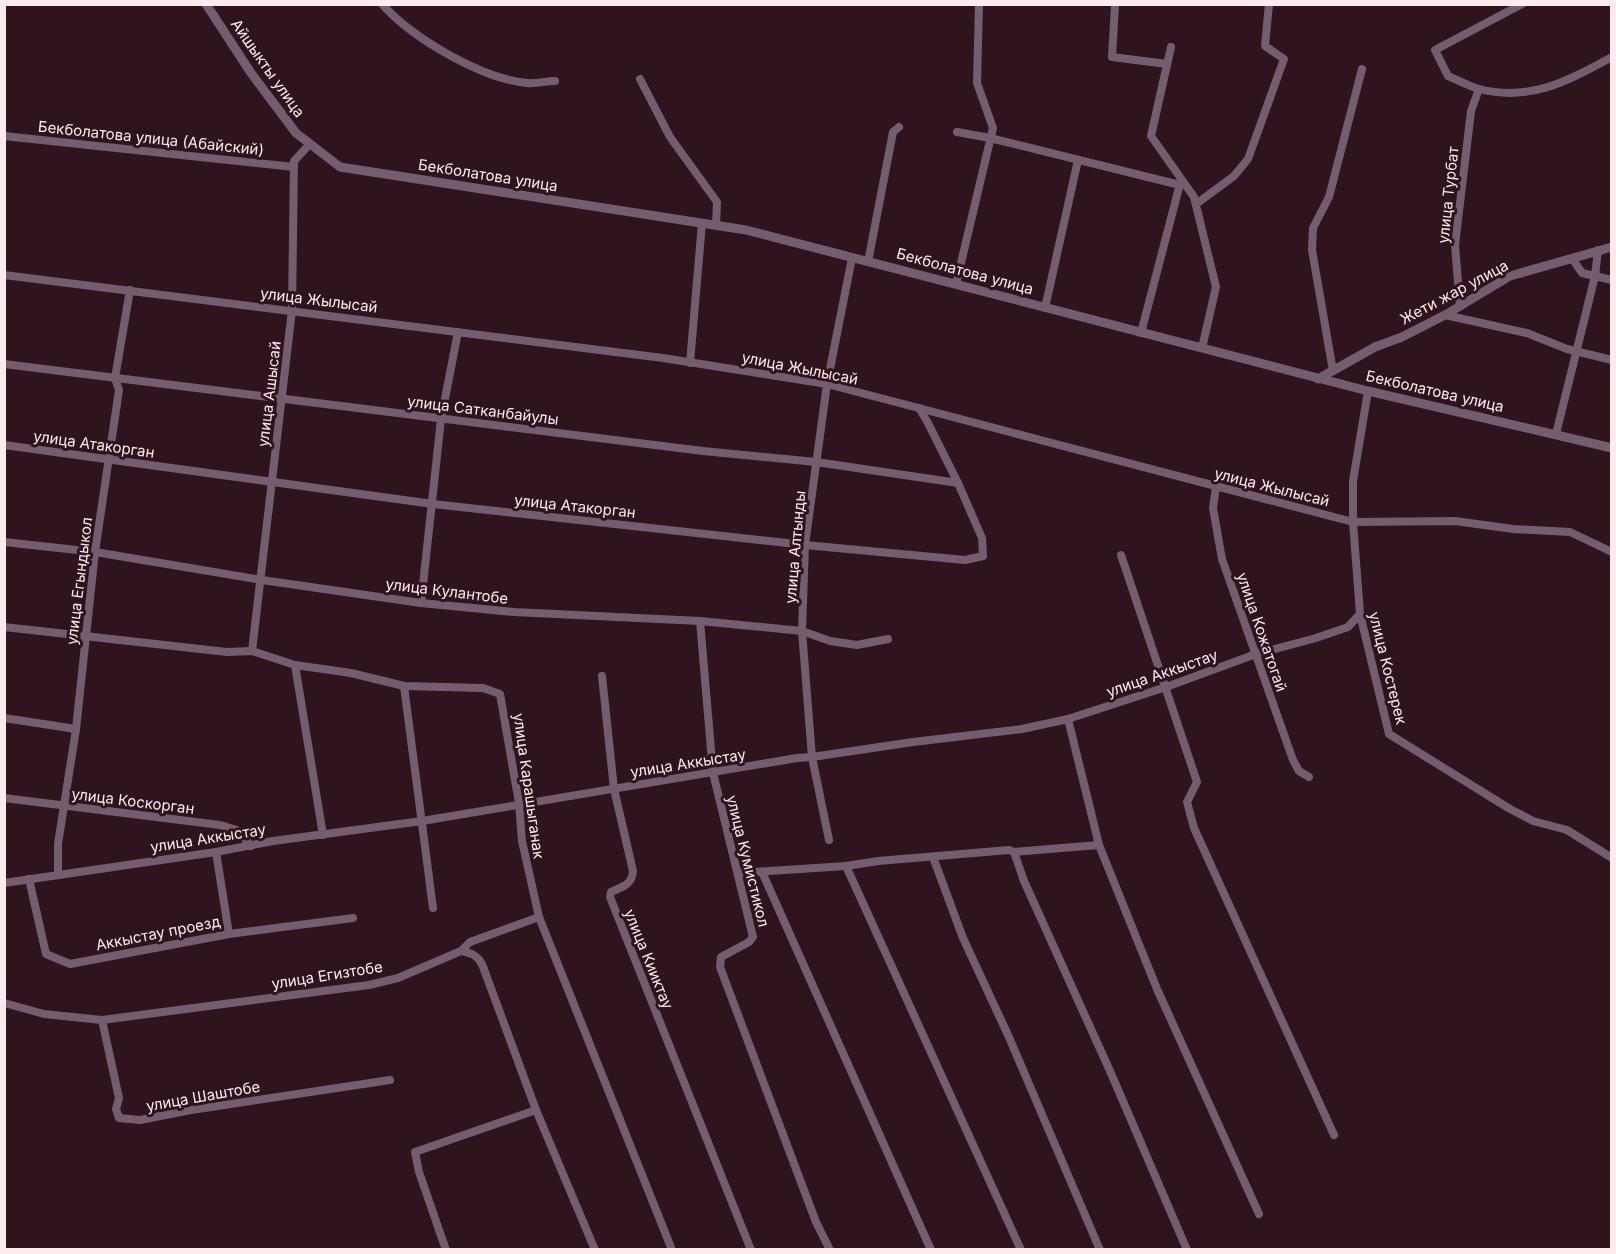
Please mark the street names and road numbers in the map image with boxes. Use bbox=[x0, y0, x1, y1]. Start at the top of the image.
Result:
street label: Айшыкты улица bbox=[227, 15, 309, 121]
street label: Бекболатова улица (Абайский) bbox=[37, 117, 265, 159]
street label: улица Турбат bbox=[1433, 146, 1463, 244]
street label: Бекболатова улица bbox=[417, 155, 559, 195]
street label: Бекболатова улица bbox=[894, 244, 1036, 298]
street label: Жети жар улица bbox=[1397, 256, 1511, 328]
street label: улица Жылысай bbox=[259, 283, 379, 317]
street label: улица Ашысай bbox=[253, 340, 285, 448]
street label: улица Жылысай bbox=[740, 347, 860, 389]
street label: Бекболатова улица bbox=[1364, 366, 1506, 416]
street label: улица Сатканбайулы bbox=[406, 391, 560, 429]
street label: улица Атакорган bbox=[32, 426, 156, 462]
street label: улица Жылысай bbox=[1212, 464, 1332, 510]
street label: улица Атакорган bbox=[513, 490, 637, 522]
street label: улица Алтынды bbox=[781, 490, 809, 604]
street label: улица Егындыкол bbox=[62, 516, 96, 646]
street label: улица Кожатогай bbox=[1233, 570, 1291, 694]
street label: улица Кулантобе bbox=[385, 574, 509, 608]
street label: улица Костерек bbox=[1365, 610, 1411, 726]
street label: улица Аккыстау bbox=[1104, 645, 1221, 701]
street label: улица Карашыганак bbox=[509, 712, 549, 860]
street label: улица Аккыстау bbox=[629, 744, 748, 782]
street label: улица Коскорган bbox=[70, 784, 196, 818]
street label: улица Кумистикол bbox=[722, 793, 774, 929]
street label: улица Аккыстау bbox=[149, 819, 268, 857]
street label: улица Кииктау bbox=[620, 906, 678, 1012]
street label: Аккыстау проезд bbox=[94, 912, 222, 954]
street label: улица Егизтобе bbox=[270, 957, 384, 993]
street label: улица Шаштобе bbox=[145, 1077, 261, 1115]

